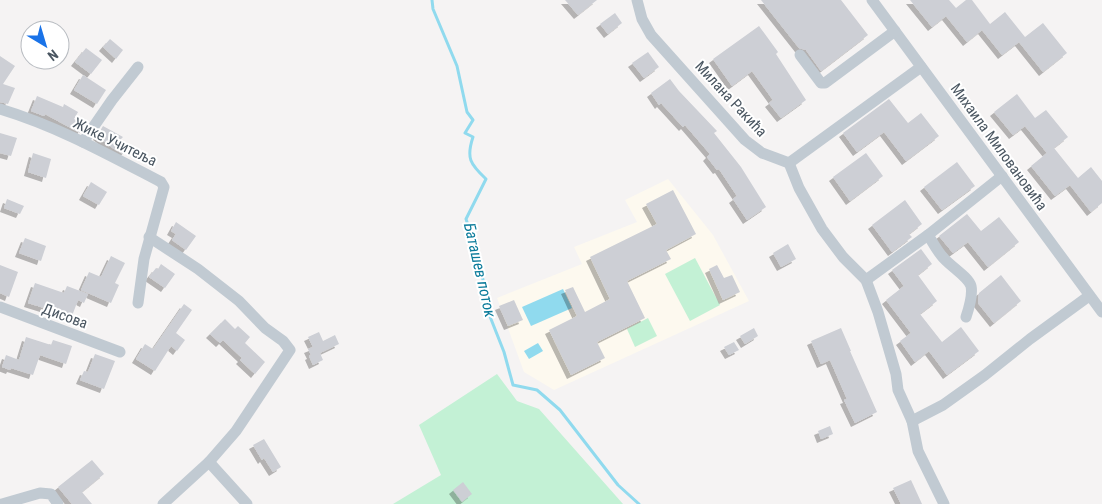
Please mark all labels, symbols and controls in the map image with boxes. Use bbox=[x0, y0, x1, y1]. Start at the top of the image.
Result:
north arrow bbox=[20, 20, 70, 70]
text: N bbox=[45, 46, 61, 64]
street label: Милана Ракића bbox=[691, 57, 771, 141]
street label: Михаила Миловановића bbox=[947, 80, 1051, 214]
street label: Жике Учитеља bbox=[70, 114, 160, 170]
water label: Баташев поток bbox=[460, 221, 500, 320]
street label: Дисова bbox=[40, 300, 90, 332]

